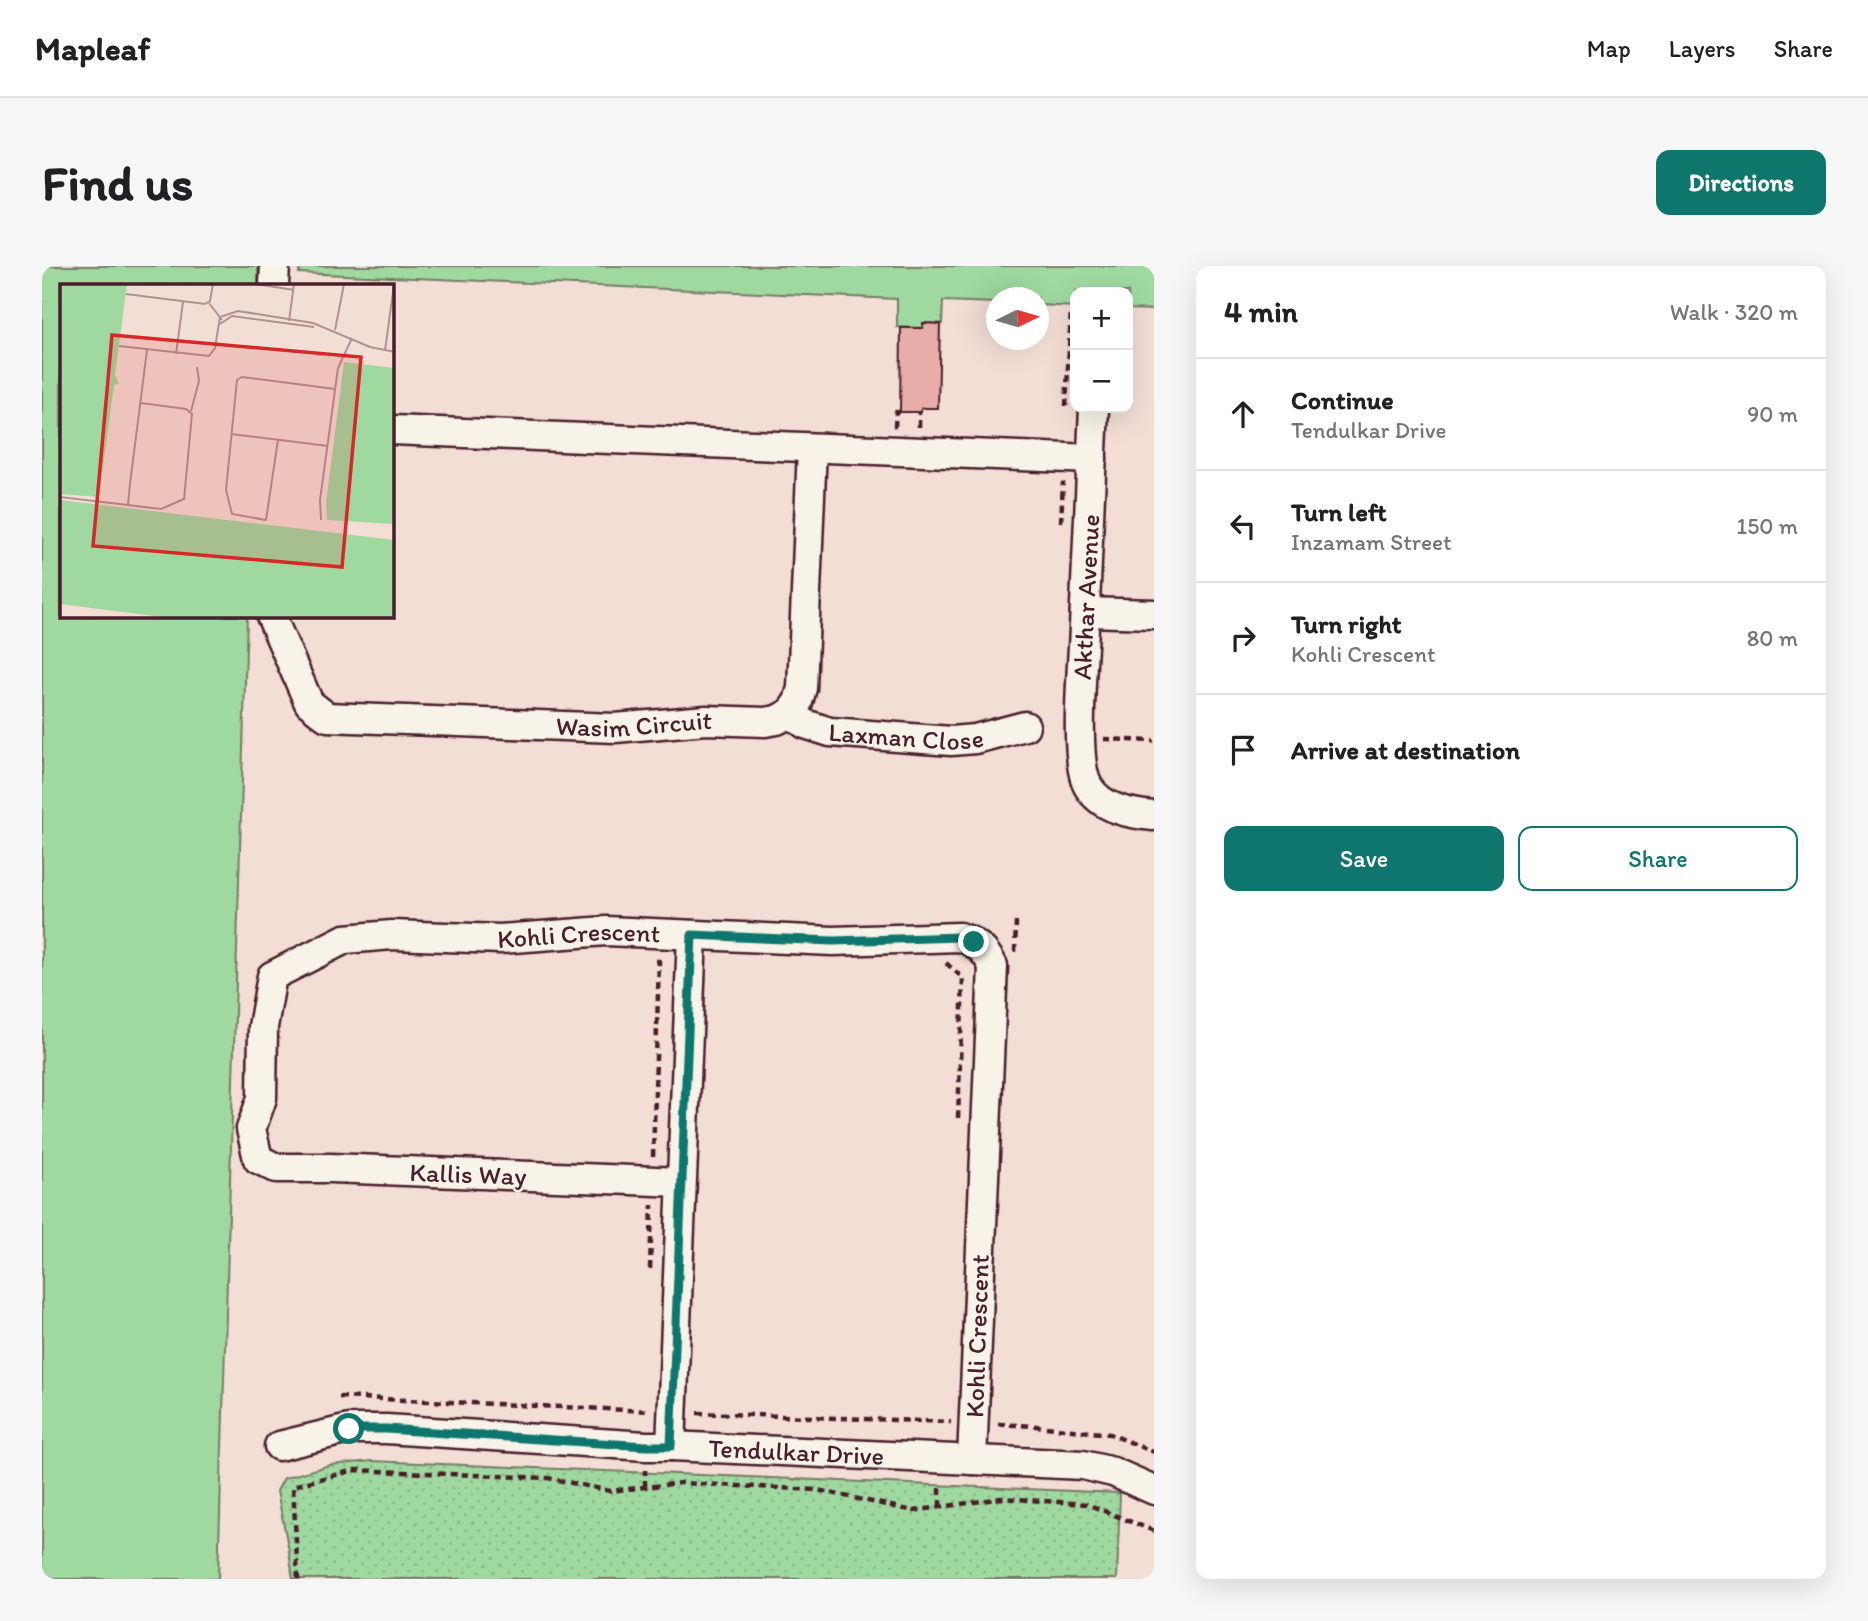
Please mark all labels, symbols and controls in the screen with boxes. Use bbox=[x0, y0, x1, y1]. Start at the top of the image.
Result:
text: Mapleaf bbox=[35, 29, 150, 68]
text: Map bbox=[1587, 34, 1631, 63]
text: Layers bbox=[1669, 34, 1736, 63]
text: Share bbox=[1774, 34, 1833, 63]
button: Directions bbox=[1656, 150, 1826, 215]
text: Find us bbox=[42, 153, 193, 212]
inset map bbox=[60, 284, 394, 618]
north arrow bbox=[986, 287, 1049, 350]
map controls bbox=[1070, 287, 1133, 413]
button: + bbox=[1070, 287, 1133, 350]
text: 4 min bbox=[1224, 293, 1298, 330]
text: Walk · 320 m bbox=[1670, 298, 1798, 326]
button: − bbox=[1070, 350, 1133, 413]
text: Continue bbox=[1291, 384, 1394, 416]
icon: ahead bbox=[1224, 395, 1262, 433]
text: 90 m bbox=[1747, 400, 1798, 428]
text: Tendulkar Drive bbox=[1291, 416, 1446, 444]
text: Turn left bbox=[1291, 496, 1387, 528]
icon: left bbox=[1224, 507, 1262, 545]
text: 150 m bbox=[1737, 512, 1798, 540]
street label: Akthar Avenue bbox=[1066, 513, 1106, 681]
text: Inzamam Street bbox=[1291, 528, 1452, 556]
text: Turn right bbox=[1291, 608, 1402, 640]
icon: right bbox=[1224, 619, 1262, 657]
text: 80 m bbox=[1747, 624, 1798, 652]
text: Kohli Crescent bbox=[1291, 640, 1436, 668]
street label: Wasim Circuit bbox=[555, 704, 713, 744]
street label: Laxman Close bbox=[827, 716, 987, 757]
icon: arrive bbox=[1224, 731, 1262, 769]
text: Arrive at destination bbox=[1291, 734, 1520, 766]
button: Save bbox=[1224, 826, 1504, 891]
button: Share bbox=[1518, 826, 1798, 891]
street label: Kohli Crescent bbox=[496, 915, 661, 955]
route end bbox=[958, 926, 989, 957]
street label: Kallis Way bbox=[409, 1156, 527, 1192]
street label: Kohli Crescent bbox=[958, 1254, 996, 1418]
route start bbox=[333, 1413, 364, 1444]
street label: Tendulkar Drive bbox=[708, 1432, 885, 1472]

